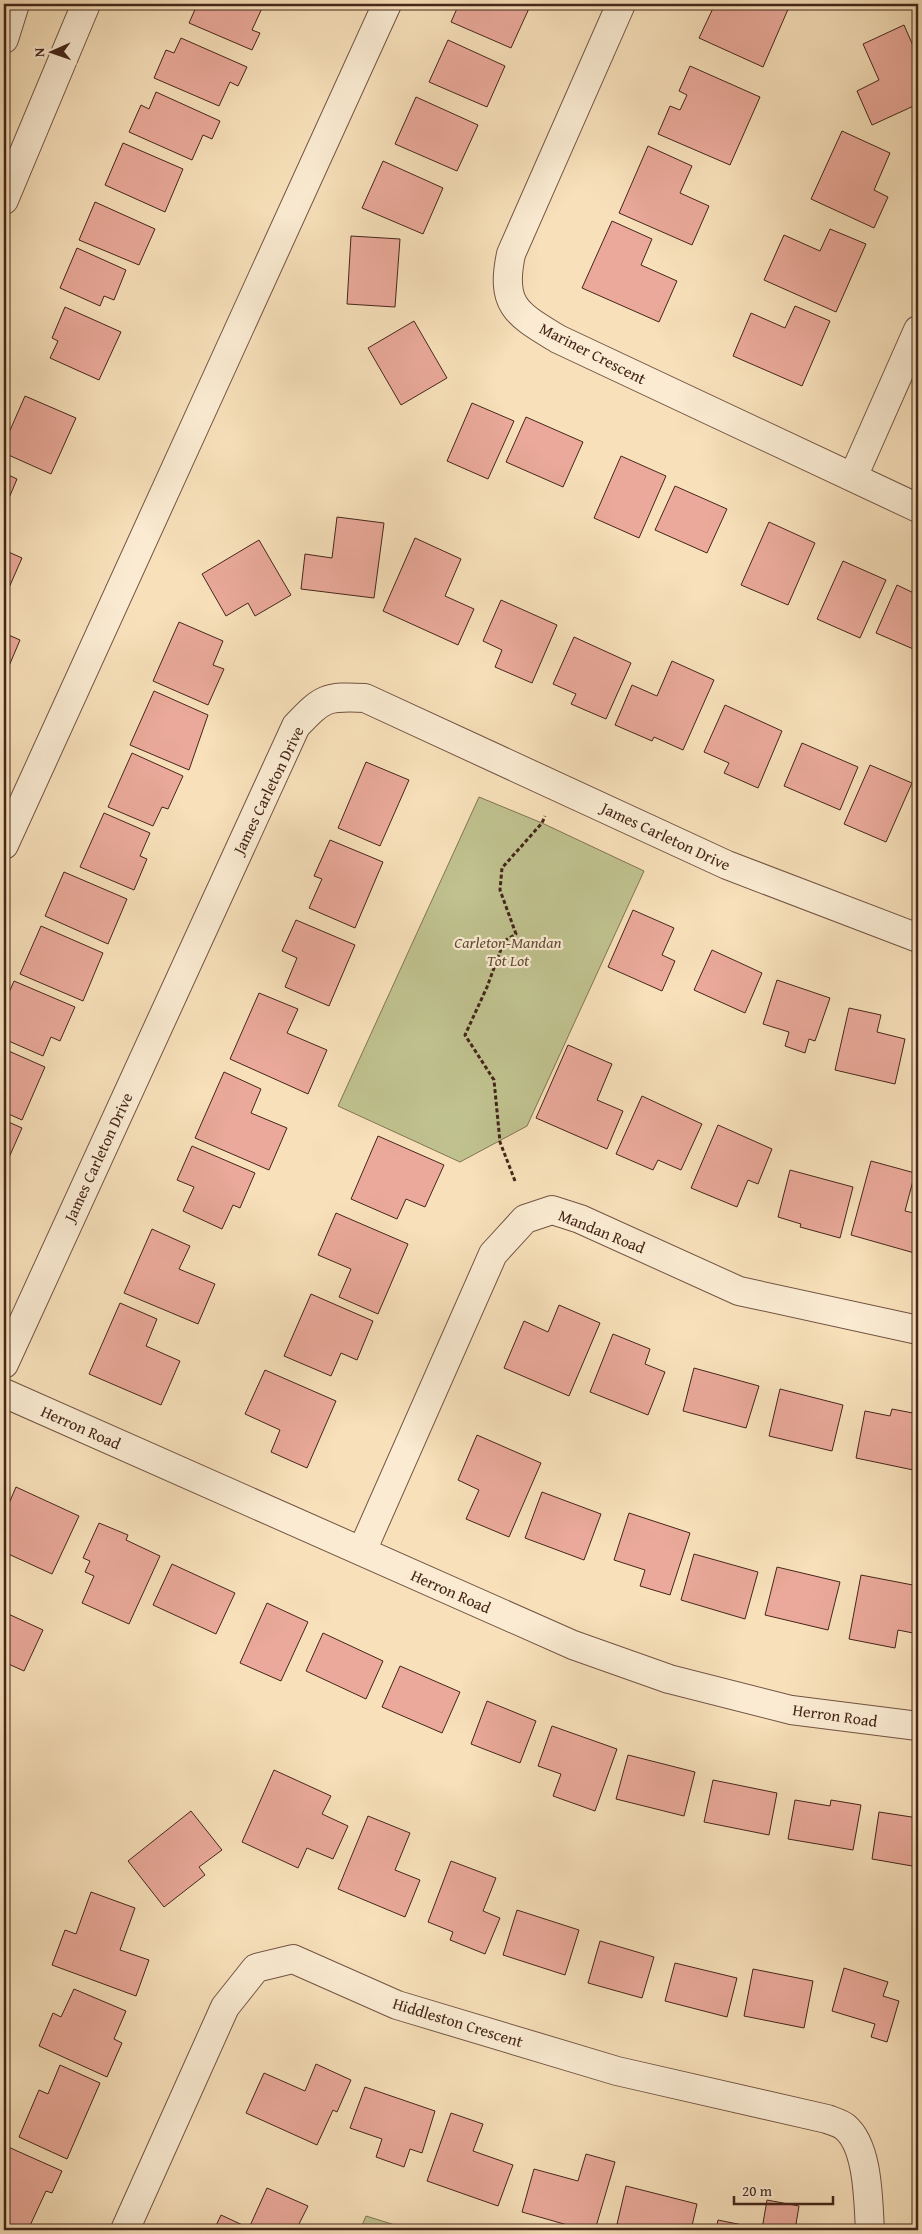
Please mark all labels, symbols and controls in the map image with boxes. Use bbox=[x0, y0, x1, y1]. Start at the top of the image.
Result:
north arrow bbox=[28, 28, 78, 78]
text: N bbox=[29, 47, 49, 57]
street label: Mariner Crescent bbox=[536, 316, 651, 390]
street label: James Carleton Drive bbox=[226, 722, 309, 860]
street label: James Carleton Drive bbox=[596, 795, 735, 876]
park label: Carleton-Mandan Tot Lot bbox=[454, 930, 562, 972]
street label: James Carleton Drive bbox=[57, 1088, 138, 1227]
street label: Mandan Road bbox=[555, 1203, 649, 1259]
street label: Herron Road bbox=[37, 1399, 125, 1455]
street label: Herron Road bbox=[407, 1563, 495, 1619]
street label: Herron Road bbox=[791, 1697, 879, 1733]
street label: Hiddleston Crescent bbox=[390, 1991, 526, 2053]
scale bar bbox=[734, 2174, 833, 2206]
text: 20 m bbox=[742, 2180, 773, 2201]

